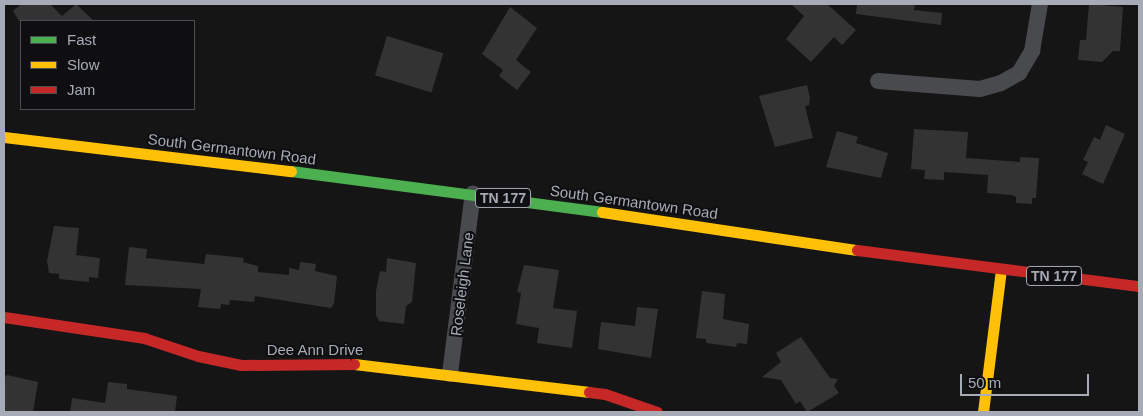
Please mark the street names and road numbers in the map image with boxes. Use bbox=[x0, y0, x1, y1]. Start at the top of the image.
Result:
street label: South Germantown Road bbox=[147, 130, 317, 168]
street label: South Germantown Road bbox=[549, 181, 719, 223]
road number: TN 177 bbox=[474, 187, 532, 210]
street label: Roseleigh Lane bbox=[447, 231, 477, 337]
road number: TN 177 bbox=[1025, 264, 1083, 288]
street label: Dee Ann Drive bbox=[266, 341, 364, 359]

